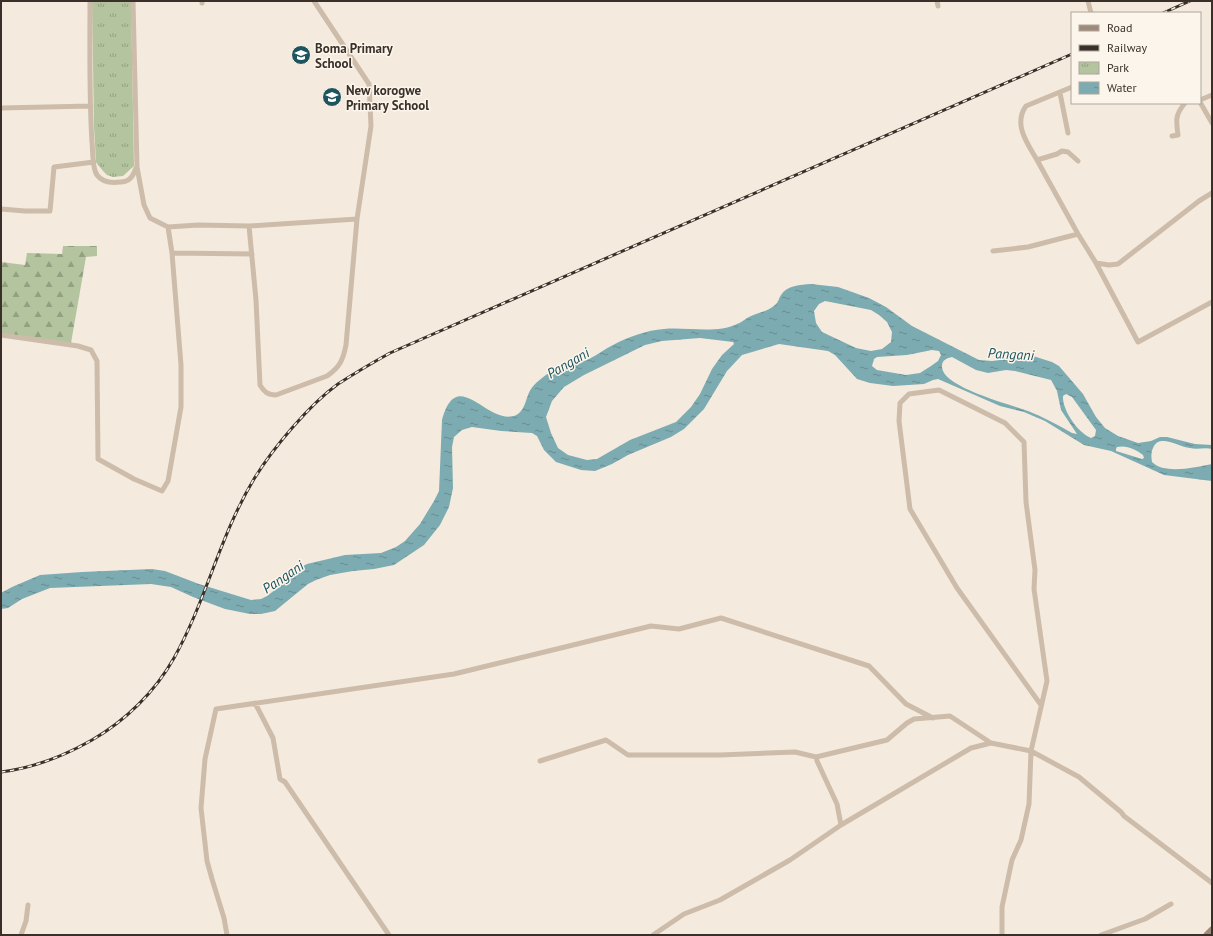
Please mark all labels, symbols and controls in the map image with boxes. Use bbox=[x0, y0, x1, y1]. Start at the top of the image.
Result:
legend bbox=[1071, 12, 1201, 104]
text: Road bbox=[1107, 20, 1132, 35]
place label: Boma Primary School bbox=[315, 40, 393, 72]
text: Railway bbox=[1107, 40, 1147, 55]
school or university icon: Boma Primary School bbox=[290, 44, 312, 66]
text: Park bbox=[1107, 60, 1129, 75]
text: Water bbox=[1107, 80, 1137, 95]
place label: New korogwe Primary School bbox=[346, 82, 429, 114]
school or university icon: New korogwe Primary School bbox=[321, 86, 343, 108]
water label: Pangani bbox=[543, 343, 593, 382]
water label: Pangani bbox=[987, 344, 1035, 364]
water label: Pangani bbox=[259, 556, 308, 597]

